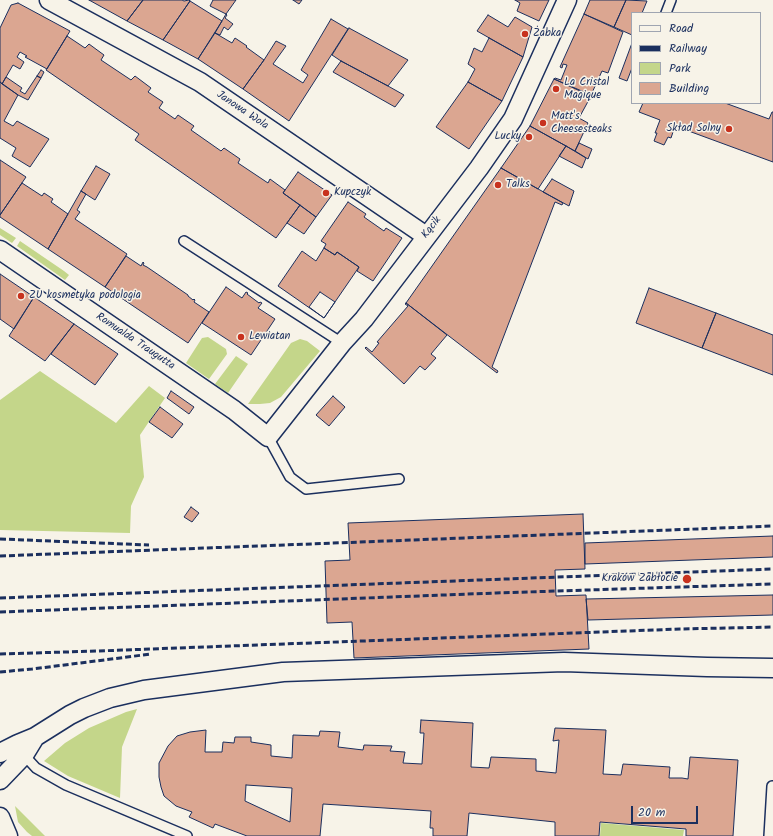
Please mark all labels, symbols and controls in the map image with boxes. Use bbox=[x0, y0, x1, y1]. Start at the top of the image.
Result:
legend bbox=[631, 12, 761, 104]
text: Road bbox=[669, 19, 693, 38]
place label: Żabka bbox=[533, 27, 561, 41]
marker: Żabka bbox=[520, 29, 530, 39]
text: Railway bbox=[669, 39, 707, 58]
text: Park bbox=[669, 59, 691, 78]
place label: La Cristal Magique bbox=[564, 76, 609, 102]
text: Building bbox=[669, 79, 709, 98]
marker: La Cristal Magique bbox=[551, 84, 561, 94]
street label: Janowa Wola bbox=[214, 89, 270, 133]
place label: Matt's Cheesesteaks bbox=[551, 110, 612, 136]
marker: Matt's Cheesesteaks bbox=[538, 118, 548, 128]
place label: Skład Solny bbox=[666, 122, 721, 136]
marker: Skład Solny bbox=[724, 124, 734, 134]
place label: Lucky bbox=[494, 130, 521, 144]
marker: Lucky bbox=[524, 132, 534, 142]
place label: Talks bbox=[506, 178, 530, 192]
marker: Talks bbox=[493, 180, 503, 190]
place label: Kupczyk bbox=[334, 186, 371, 200]
marker: Kupczyk bbox=[321, 188, 331, 198]
street label: Kącik bbox=[419, 214, 445, 242]
place label: ZU kosmetyka podologia bbox=[29, 289, 141, 303]
marker: ZU kosmetyka podologia bbox=[16, 291, 26, 301]
street label: Romualda Traugutta bbox=[93, 311, 177, 373]
place label: Lewiatan bbox=[249, 330, 290, 344]
marker: Lewiatan bbox=[236, 332, 246, 342]
place label: Kraków Zabłocie bbox=[602, 572, 678, 586]
marker: Kraków Zabłocie bbox=[681, 573, 693, 585]
scale bar bbox=[633, 798, 700, 824]
text: 20 m bbox=[638, 803, 665, 822]

